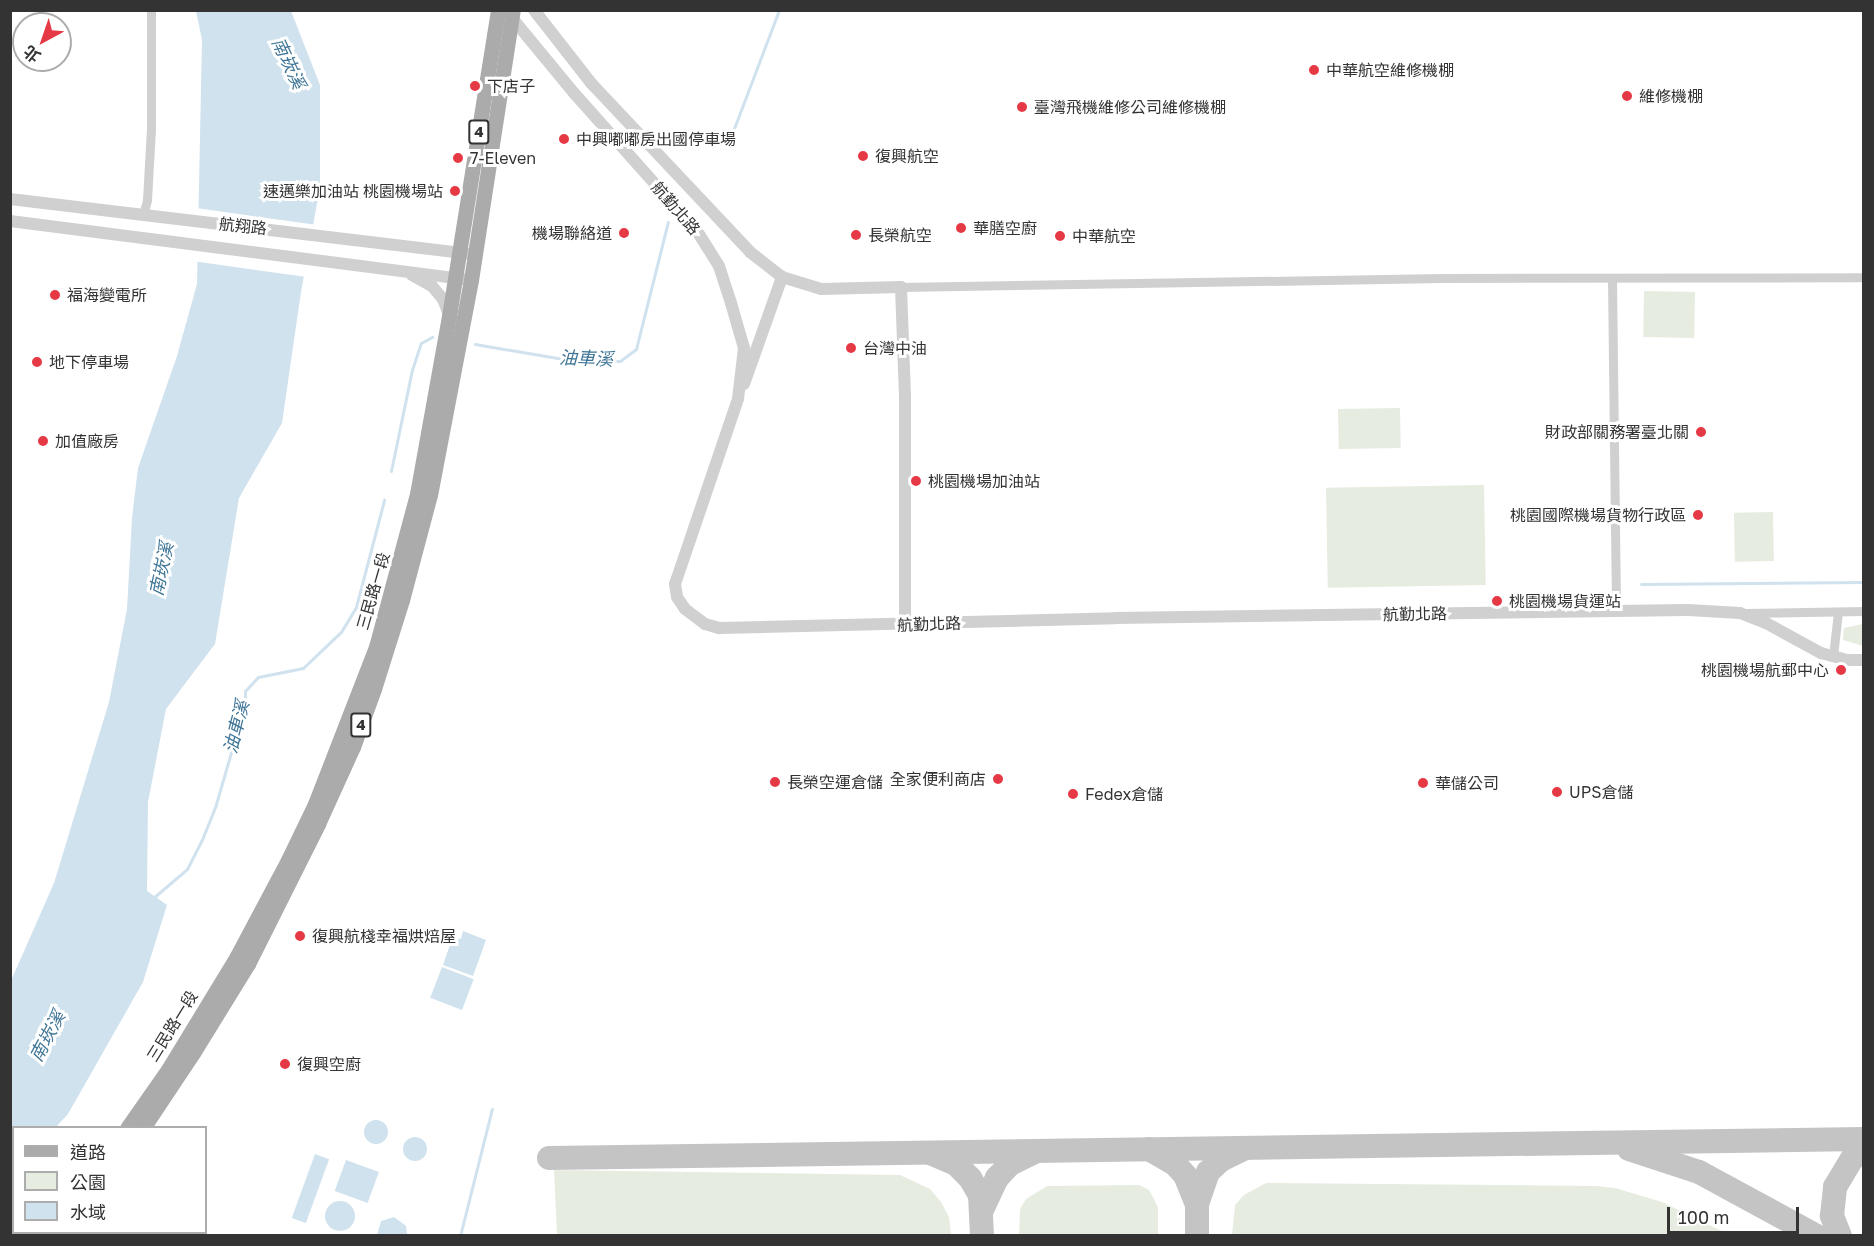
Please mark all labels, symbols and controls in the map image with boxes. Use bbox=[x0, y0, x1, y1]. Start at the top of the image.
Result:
north arrow bbox=[12, 12, 72, 72]
water label: 南崁溪 bbox=[268, 34, 310, 92]
text: 北 bbox=[19, 41, 44, 67]
place label: 中華航空維修機棚 bbox=[1326, 60, 1454, 80]
marker: 中華航空維修機棚 bbox=[1307, 63, 1321, 77]
place label: 下店子 bbox=[487, 76, 535, 96]
marker: 下店子 bbox=[468, 79, 482, 93]
place label: 維修機棚 bbox=[1639, 86, 1703, 106]
marker: 維修機棚 bbox=[1620, 89, 1634, 103]
place label: 臺灣飛機維修公司維修機棚 bbox=[1034, 97, 1226, 117]
marker: 臺灣飛機維修公司維修機棚 bbox=[1015, 100, 1029, 114]
road number: 4 bbox=[467, 120, 491, 144]
place label: 中興嘟嘟房出國停車場 bbox=[576, 129, 736, 149]
marker: 中興嘟嘟房出國停車場 bbox=[557, 132, 571, 146]
place label: 復興航空 bbox=[875, 146, 939, 166]
place label: 7-Eleven bbox=[470, 148, 536, 168]
marker: 復興航空 bbox=[856, 149, 870, 163]
marker: 7-Eleven bbox=[451, 151, 465, 165]
street label: 航勤北路 bbox=[648, 178, 704, 238]
place label: 速邁樂加油站 桃園機場站 bbox=[263, 181, 443, 201]
marker: 速邁樂加油站 桃園機場站 bbox=[448, 184, 462, 198]
street label: 航翔路 bbox=[218, 214, 268, 238]
place label: 華膳空廚 bbox=[973, 218, 1037, 238]
marker: 華膳空廚 bbox=[954, 221, 968, 235]
place label: 機場聯絡道 bbox=[532, 223, 612, 243]
place label: 長榮航空 bbox=[868, 225, 932, 245]
marker: 機場聯絡道 bbox=[617, 226, 631, 240]
place label: 中華航空 bbox=[1072, 226, 1136, 246]
marker: 長榮航空 bbox=[849, 228, 863, 242]
marker: 中華航空 bbox=[1053, 229, 1067, 243]
place label: 福海變電所 bbox=[67, 285, 147, 305]
marker: 福海變電所 bbox=[48, 288, 62, 302]
place label: 台灣中油 bbox=[863, 338, 927, 358]
marker: 台灣中油 bbox=[844, 341, 858, 355]
water label: 油車溪 bbox=[559, 346, 613, 370]
place label: 地下停車場 bbox=[49, 352, 129, 372]
marker: 地下停車場 bbox=[30, 355, 44, 369]
place label: 財政部關務署臺北關 bbox=[1545, 422, 1689, 442]
marker: 財政部關務署臺北關 bbox=[1694, 425, 1708, 439]
place label: 加值廠房 bbox=[55, 431, 119, 451]
marker: 加值廠房 bbox=[36, 434, 50, 448]
place label: 桃園機場加油站 bbox=[928, 471, 1040, 491]
marker: 桃園機場加油站 bbox=[909, 474, 923, 488]
place label: 桃園國際機場貨物行政區 bbox=[1510, 505, 1686, 525]
marker: 桃園國際機場貨物行政區 bbox=[1691, 508, 1705, 522]
water label: 南崁溪 bbox=[145, 540, 177, 598]
street label: 三民路一段 bbox=[353, 550, 393, 632]
place label: 桃園機場貨運站 bbox=[1509, 591, 1621, 611]
marker: 桃園機場貨運站 bbox=[1490, 594, 1504, 608]
street label: 航勤北路 bbox=[1383, 604, 1447, 624]
street label: 航勤北路 bbox=[897, 613, 961, 635]
place label: 桃園機場航郵中心 bbox=[1701, 660, 1829, 680]
marker: 桃園機場航郵中心 bbox=[1834, 663, 1848, 677]
water label: 油車溪 bbox=[219, 698, 253, 756]
road number: 4 bbox=[349, 713, 373, 737]
place label: 全家便利商店 bbox=[890, 769, 986, 789]
place label: 長榮空運倉儲 bbox=[787, 772, 883, 792]
marker: 全家便利商店 bbox=[991, 772, 1005, 786]
place label: 華儲公司 bbox=[1435, 773, 1499, 793]
marker: 長榮空運倉儲 bbox=[768, 775, 782, 789]
marker: 華儲公司 bbox=[1416, 776, 1430, 790]
place label: UPS倉儲 bbox=[1569, 782, 1633, 802]
place label: Fedex倉儲 bbox=[1085, 784, 1163, 804]
marker: UPS倉儲 bbox=[1550, 785, 1564, 799]
marker: Fedex倉儲 bbox=[1066, 787, 1080, 801]
place label: 復興航棧幸福烘焙屋 bbox=[312, 926, 456, 946]
marker: 復興航棧幸福烘焙屋 bbox=[293, 929, 307, 943]
street label: 三民路一段 bbox=[143, 987, 201, 1065]
water label: 南崁溪 bbox=[25, 1007, 69, 1065]
place label: 復興空廚 bbox=[297, 1054, 361, 1074]
marker: 復興空廚 bbox=[278, 1057, 292, 1071]
legend bbox=[12, 1126, 207, 1234]
text: 道路 bbox=[70, 1141, 106, 1163]
text: 公園 bbox=[70, 1171, 106, 1193]
scale bar bbox=[1670, 1195, 1802, 1233]
text: 水域 bbox=[70, 1201, 106, 1223]
text: 100 m bbox=[1678, 1206, 1729, 1228]

